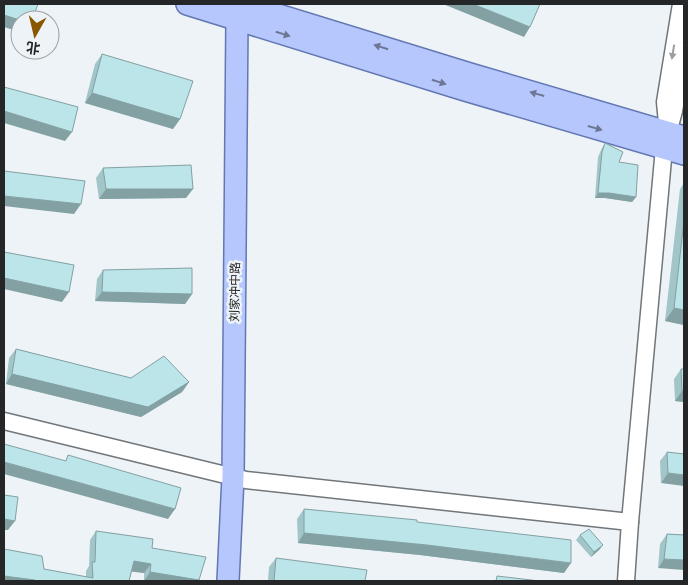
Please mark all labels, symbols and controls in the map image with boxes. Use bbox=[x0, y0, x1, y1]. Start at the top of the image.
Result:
north arrow bbox=[10, 10, 60, 60]
one-way arrow bbox=[276, 31, 291, 38]
text: 北 bbox=[25, 39, 41, 57]
one-way arrow bbox=[373, 43, 388, 51]
one-way arrow bbox=[669, 44, 677, 60]
one-way arrow bbox=[431, 78, 446, 86]
one-way arrow bbox=[529, 89, 544, 97]
one-way arrow bbox=[587, 124, 602, 132]
street label: 刘家冲中路 bbox=[227, 262, 243, 322]

